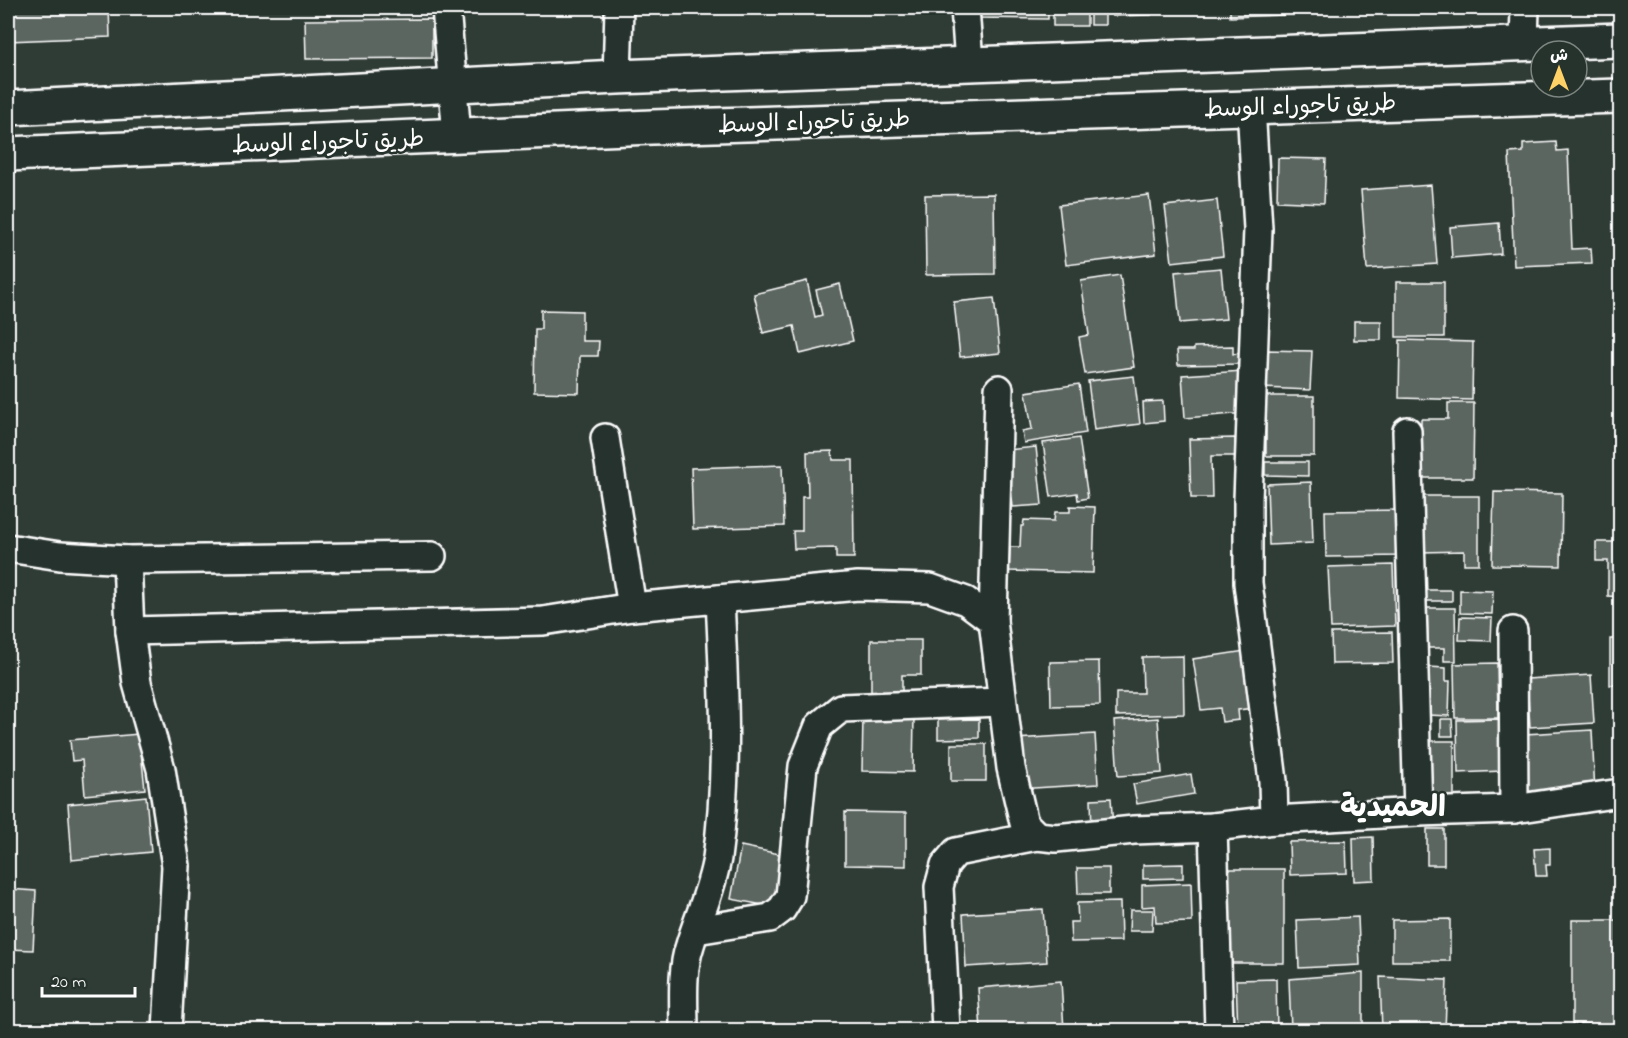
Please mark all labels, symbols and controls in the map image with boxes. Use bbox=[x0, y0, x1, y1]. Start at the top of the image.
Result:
north arrow bbox=[1529, 39, 1589, 99]
text: ش bbox=[1550, 44, 1568, 68]
street label: طريق تاجوراء الوسط bbox=[1203, 87, 1397, 128]
street label: طريق تاجوراء الوسط bbox=[717, 103, 911, 144]
street label: طريق تاجوراء الوسط bbox=[231, 123, 425, 164]
district label: الحميدية bbox=[1340, 787, 1446, 831]
scale bar bbox=[42, 960, 135, 998]
text: 20 m bbox=[51, 970, 86, 996]

